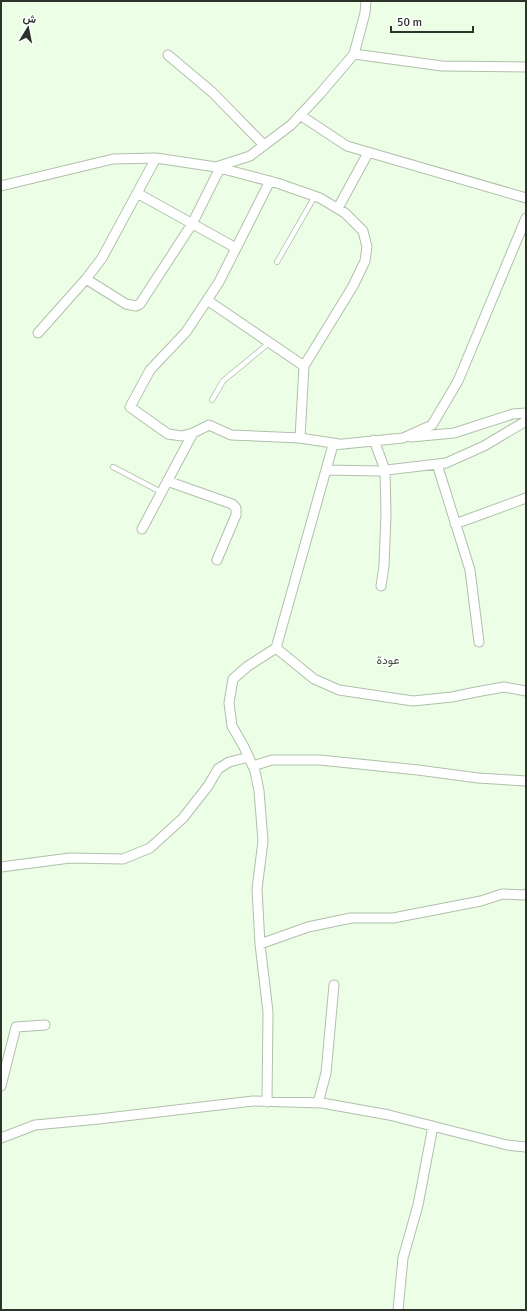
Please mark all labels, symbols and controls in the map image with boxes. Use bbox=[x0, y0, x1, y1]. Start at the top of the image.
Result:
north arrow bbox=[8, 8, 48, 48]
scale bar bbox=[391, 8, 473, 34]
text: ش bbox=[22, 11, 37, 26]
text: 50 m bbox=[397, 15, 422, 30]
district label: عودة bbox=[377, 653, 399, 668]

